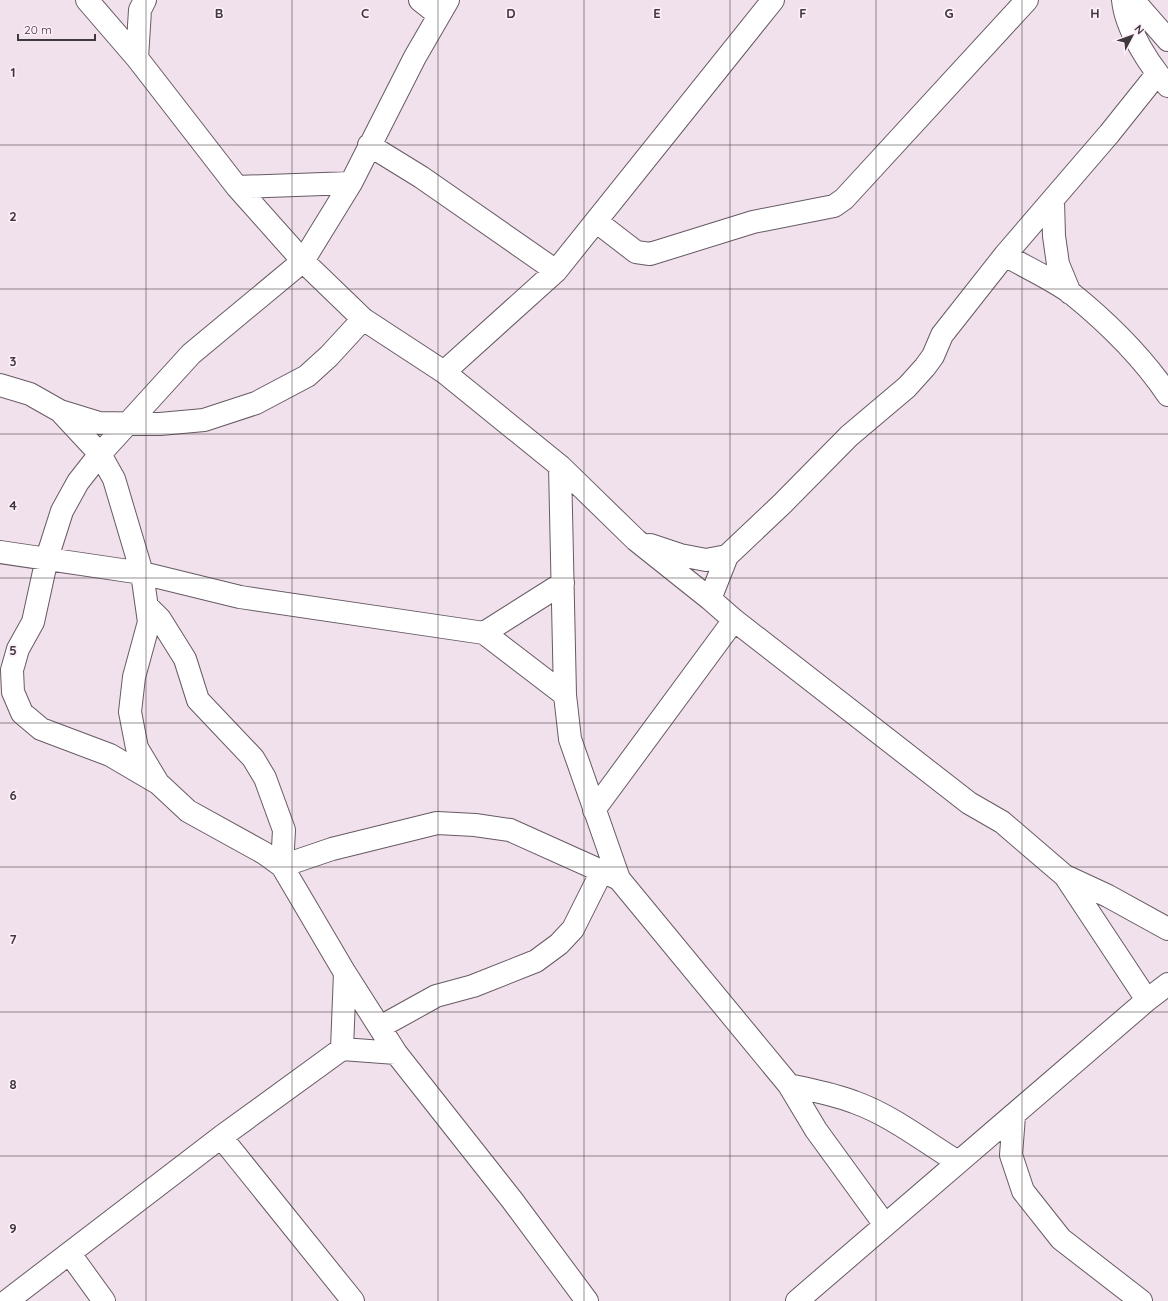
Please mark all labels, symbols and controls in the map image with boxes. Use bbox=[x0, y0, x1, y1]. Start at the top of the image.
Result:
text: B bbox=[215, 5, 223, 21]
text: C bbox=[361, 5, 369, 21]
text: D bbox=[506, 5, 516, 21]
text: E bbox=[653, 5, 661, 21]
text: F bbox=[799, 5, 807, 21]
text: G bbox=[944, 5, 954, 21]
text: H bbox=[1090, 5, 1100, 21]
scale bar bbox=[18, 16, 95, 42]
north arrow bbox=[1112, 16, 1152, 56]
text: 20 m bbox=[24, 22, 52, 37]
text: N bbox=[1132, 22, 1147, 37]
text: 1 bbox=[10, 64, 16, 80]
text: 2 bbox=[9, 208, 17, 224]
text: 3 bbox=[10, 353, 17, 369]
text: 4 bbox=[9, 497, 17, 513]
text: 5 bbox=[9, 642, 17, 658]
text: 6 bbox=[9, 787, 17, 803]
text: 7 bbox=[9, 931, 17, 947]
text: 8 bbox=[9, 1076, 17, 1092]
text: 9 bbox=[9, 1220, 17, 1236]

